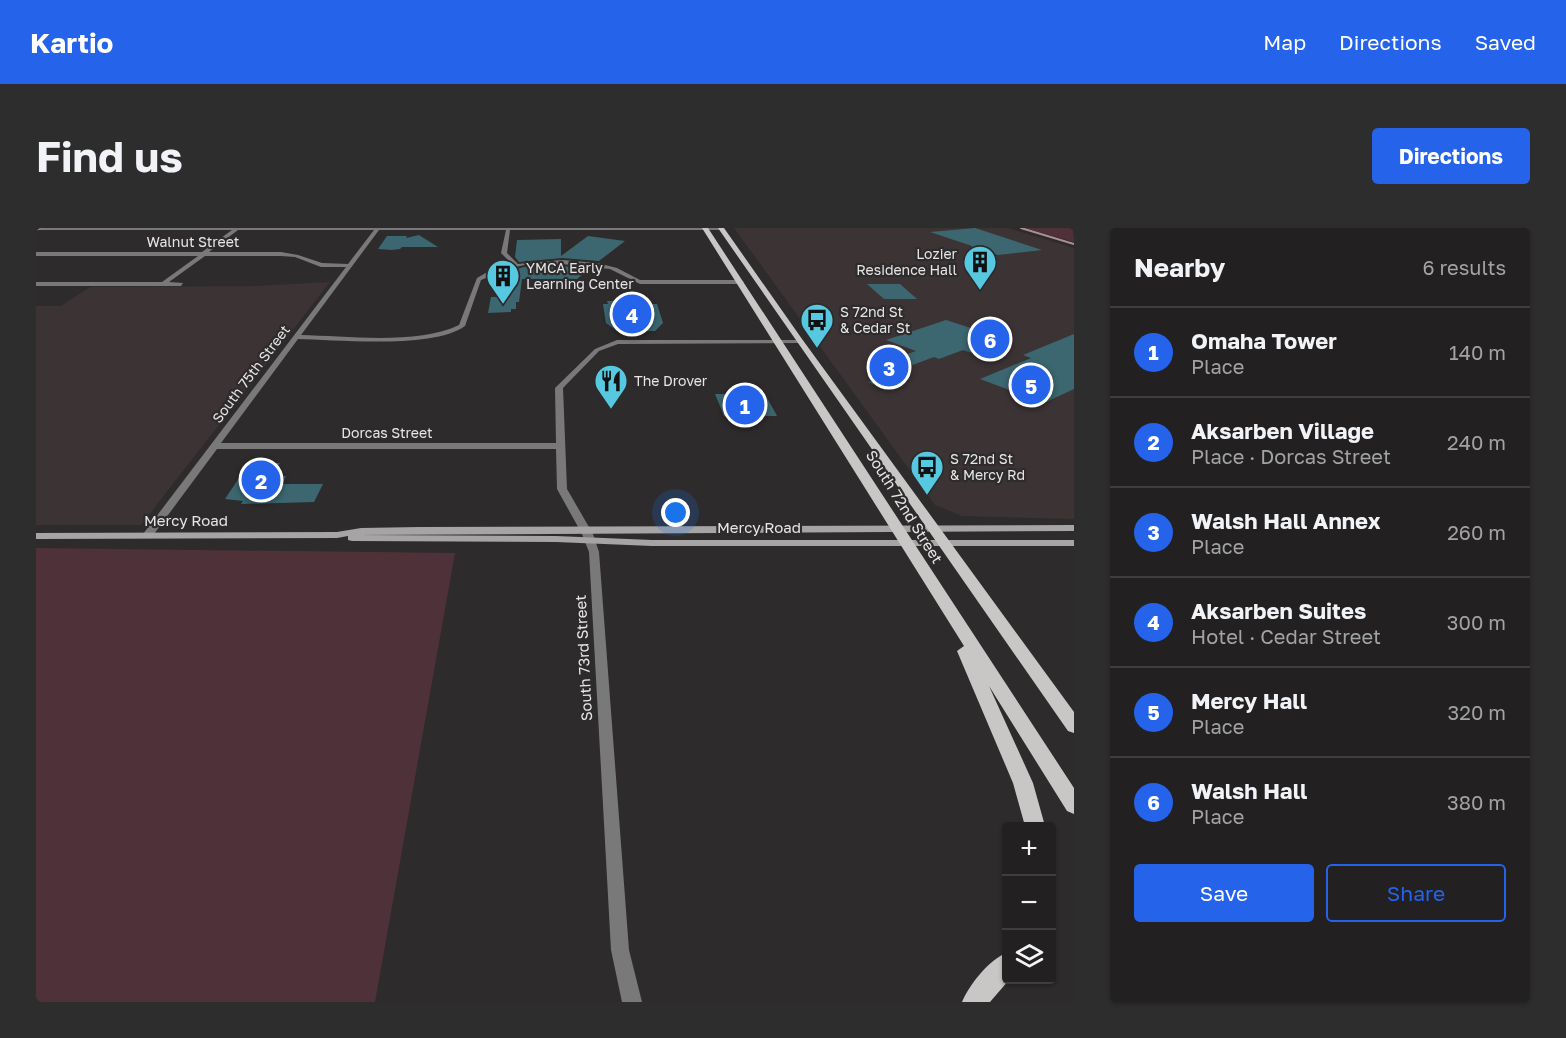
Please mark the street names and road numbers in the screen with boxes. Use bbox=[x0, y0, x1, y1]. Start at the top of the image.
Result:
street label: Walnut Street bbox=[147, 233, 239, 250]
street label: South 75th Street bbox=[208, 321, 293, 426]
street label: Dorcas Street bbox=[341, 424, 433, 441]
street label: South 72nd Street bbox=[863, 447, 947, 566]
street label: Mercy Road bbox=[144, 511, 228, 529]
street label: Mercy Road bbox=[717, 518, 801, 536]
street label: South 73rd Street bbox=[571, 594, 595, 722]

